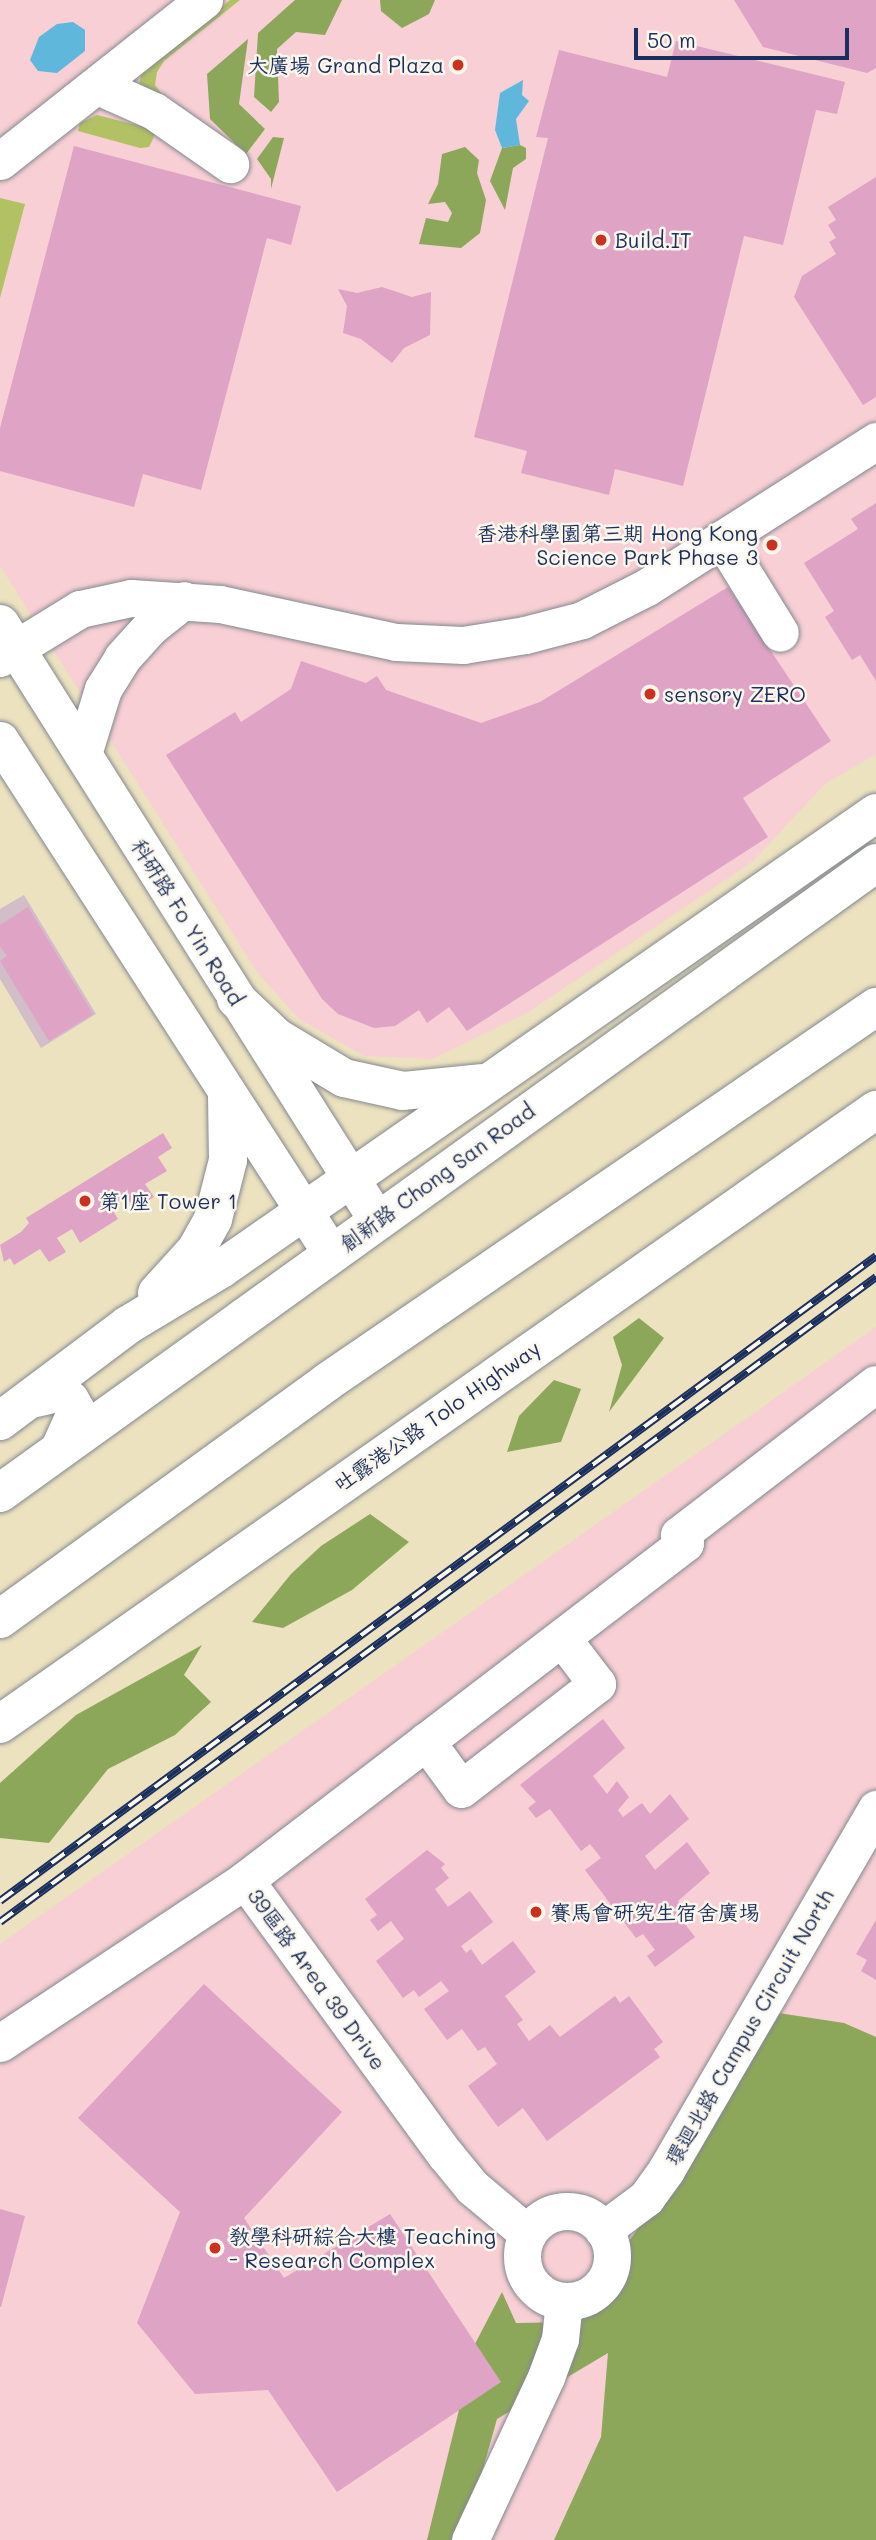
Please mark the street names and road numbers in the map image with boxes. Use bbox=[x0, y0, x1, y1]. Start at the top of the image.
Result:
street label: 科研路 Fo Yin Road bbox=[127, 834, 249, 1010]
street label: 創新路 Chong San Road bbox=[334, 1098, 540, 1256]
street label: 吐露港公路 Tolo Highway bbox=[329, 1335, 545, 1497]
street label: 39區路 Area 39 Drive bbox=[243, 1883, 391, 2075]
street label: 環迴北路 Campus Circuit North bbox=[659, 1884, 839, 2170]

